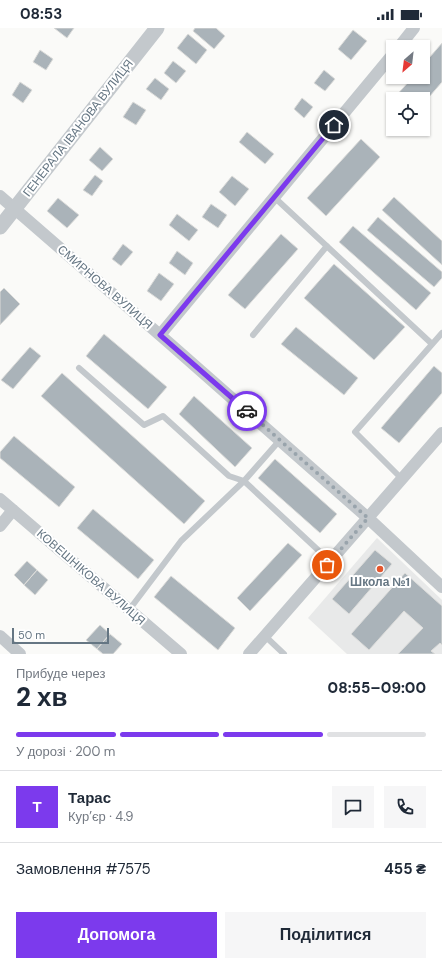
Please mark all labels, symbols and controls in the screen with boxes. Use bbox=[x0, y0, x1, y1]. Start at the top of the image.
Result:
text: 08:53 bbox=[20, 4, 62, 24]
north arrow bbox=[386, 40, 430, 84]
map controls bbox=[386, 40, 430, 136]
street label: ГЕНЕРАЛА ІВАНОВА ВУЛИЦЯ bbox=[19, 56, 137, 200]
button: locate bbox=[386, 92, 430, 136]
pin bbox=[317, 108, 351, 142]
icon: home bbox=[323, 114, 345, 136]
street label: СМИРНОВА ВУЛИЦЯ bbox=[54, 241, 156, 333]
courier bbox=[227, 391, 267, 431]
icon: car bbox=[236, 400, 258, 422]
street label: КОВЕШНІКОВА ВУЛИЦЯ bbox=[33, 525, 149, 629]
pin bbox=[310, 548, 344, 582]
icon: bag bbox=[316, 554, 338, 576]
marker: Школа №1 bbox=[375, 564, 385, 574]
place label: Школа №1 bbox=[350, 574, 410, 590]
scale bar bbox=[12, 626, 109, 645]
text: 50 m bbox=[18, 628, 45, 642]
text: Прибуде через bbox=[16, 665, 105, 682]
text: 08:55–09:00 bbox=[328, 678, 426, 698]
text: 2 хв bbox=[16, 680, 68, 714]
text: У дорозі · 200 m bbox=[16, 743, 115, 760]
button: chat bbox=[332, 786, 374, 828]
button: phone bbox=[384, 786, 426, 828]
text: Тарас bbox=[68, 788, 111, 808]
text: Т bbox=[32, 797, 42, 817]
text: Кур’єр · 4.9 bbox=[68, 808, 133, 825]
text: Замовлення #7575 bbox=[16, 859, 151, 879]
text: 455 ₴ bbox=[384, 859, 426, 879]
button: Допомога bbox=[16, 912, 217, 958]
button: Поділитися bbox=[225, 912, 426, 958]

